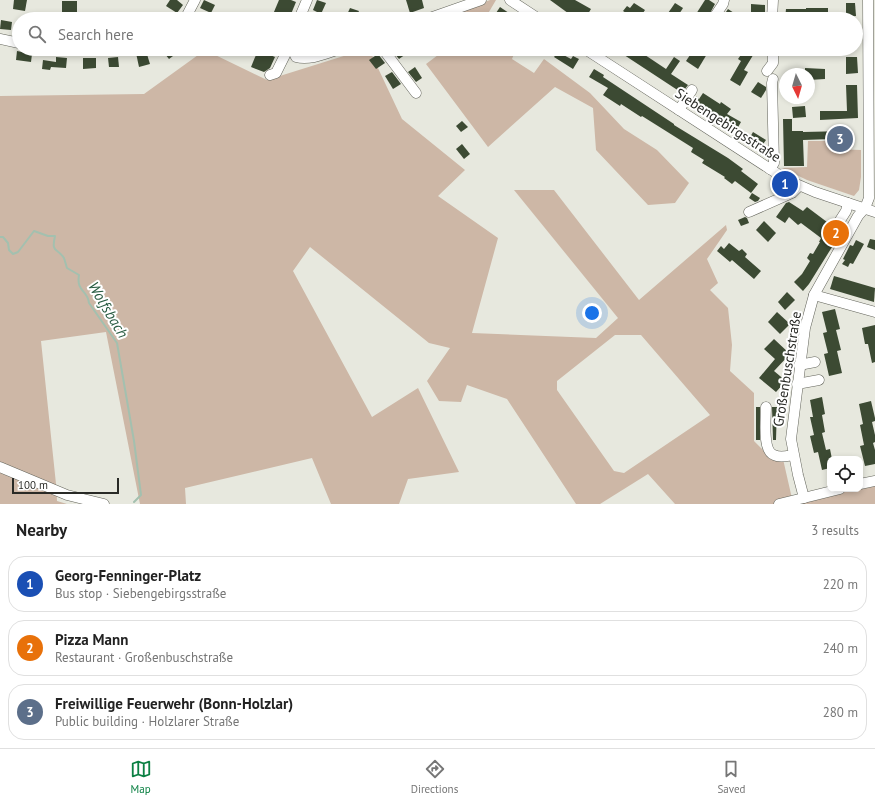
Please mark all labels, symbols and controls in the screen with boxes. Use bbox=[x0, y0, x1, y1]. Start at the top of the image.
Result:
search box bbox=[12, 12, 863, 56]
icon: search bbox=[26, 23, 48, 45]
text: Search here bbox=[58, 25, 134, 44]
north arrow bbox=[779, 68, 815, 104]
street label: Siebengebirgsstraße bbox=[672, 84, 784, 166]
pin: 3 bbox=[827, 124, 853, 154]
pin: 1 bbox=[772, 169, 798, 199]
pin: 2 bbox=[823, 218, 849, 248]
water label: Wolfsbach bbox=[84, 278, 133, 341]
your location bbox=[582, 303, 602, 323]
street label: Großenbuschstraße bbox=[769, 310, 805, 428]
map controls bbox=[827, 456, 863, 492]
button: locate bbox=[827, 456, 863, 492]
scale bar bbox=[12, 476, 119, 495]
text: 100 m bbox=[18, 478, 48, 492]
text: Nearby bbox=[16, 519, 67, 541]
text: 3 results bbox=[811, 522, 859, 539]
text: Georg-Fenninger-Platz bbox=[55, 566, 201, 585]
text: 1 bbox=[26, 576, 34, 593]
text: 220 m bbox=[823, 576, 858, 593]
text: Bus stop · Siebengebirgsstraße bbox=[55, 585, 226, 602]
text: Pizza Mann bbox=[55, 630, 128, 649]
text: 2 bbox=[26, 640, 34, 657]
text: 240 m bbox=[823, 640, 858, 657]
text: Restaurant · Großenbuschstraße bbox=[55, 649, 233, 666]
text: Freiwillige Feuerwehr (Bonn-Holzlar) bbox=[55, 694, 293, 713]
text: 3 bbox=[26, 704, 34, 721]
text: 280 m bbox=[823, 704, 858, 721]
text: Public building · Holzlarer Straße bbox=[55, 713, 239, 730]
tab: Map bbox=[130, 758, 152, 796]
tab: Directions bbox=[411, 758, 458, 796]
tab: Saved bbox=[717, 758, 745, 796]

